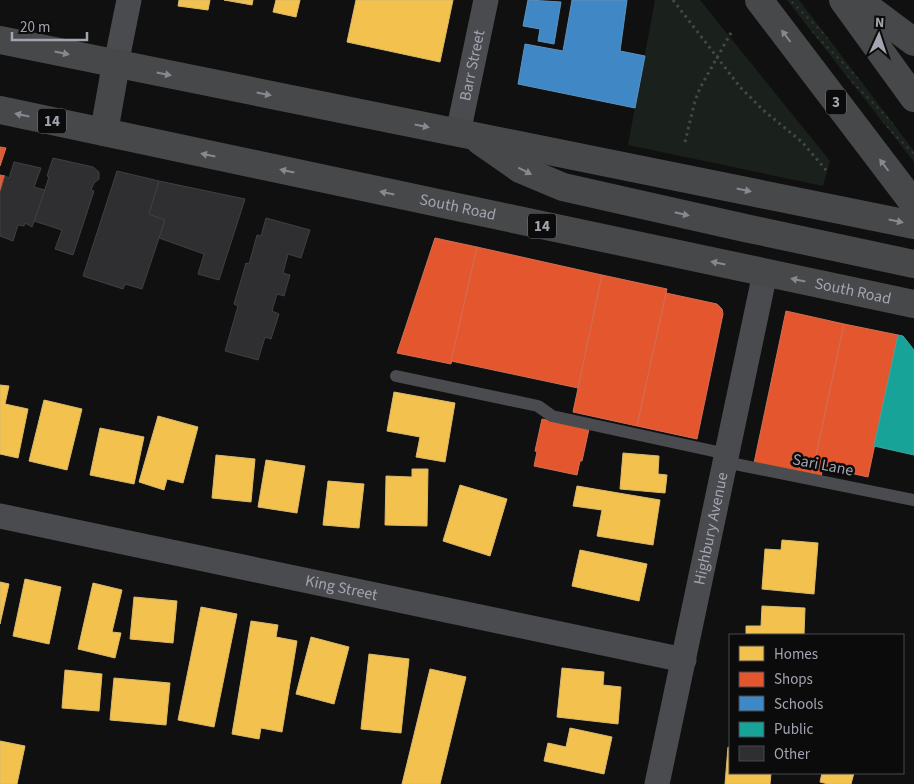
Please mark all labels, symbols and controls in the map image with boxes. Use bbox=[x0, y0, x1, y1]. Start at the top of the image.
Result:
scale bar bbox=[12, 10, 88, 42]
north arrow bbox=[854, 10, 904, 60]
text: N bbox=[874, 13, 885, 33]
text: 20 m bbox=[20, 17, 50, 38]
street label: Barr Street bbox=[454, 27, 491, 103]
one-way arrow bbox=[781, 29, 791, 43]
one-way arrow bbox=[54, 49, 69, 57]
one-way arrow bbox=[156, 70, 172, 78]
road number: 3 bbox=[826, 90, 846, 114]
one-way arrow bbox=[257, 91, 273, 99]
road number: 14 bbox=[38, 108, 66, 134]
one-way arrow bbox=[15, 111, 30, 119]
one-way arrow bbox=[414, 122, 430, 130]
one-way arrow bbox=[199, 150, 215, 158]
one-way arrow bbox=[879, 159, 890, 172]
one-way arrow bbox=[279, 167, 295, 175]
one-way arrow bbox=[518, 167, 533, 175]
one-way arrow bbox=[736, 186, 752, 194]
one-way arrow bbox=[379, 188, 395, 196]
street label: South Road bbox=[418, 188, 498, 226]
one-way arrow bbox=[674, 210, 689, 218]
road number: 14 bbox=[528, 214, 556, 238]
one-way arrow bbox=[888, 217, 903, 225]
one-way arrow bbox=[710, 259, 725, 267]
street label: South Road bbox=[813, 272, 893, 310]
one-way arrow bbox=[789, 275, 805, 283]
street label: Sari Lane bbox=[791, 448, 856, 482]
street label: Highbury Avenue bbox=[688, 470, 734, 587]
street label: King Street bbox=[303, 570, 380, 606]
legend bbox=[729, 634, 904, 774]
text: Homes bbox=[774, 644, 818, 665]
text: Shops bbox=[774, 669, 813, 690]
text: Schools bbox=[774, 694, 823, 715]
text: Public bbox=[774, 719, 813, 740]
text: Other bbox=[774, 744, 811, 765]

